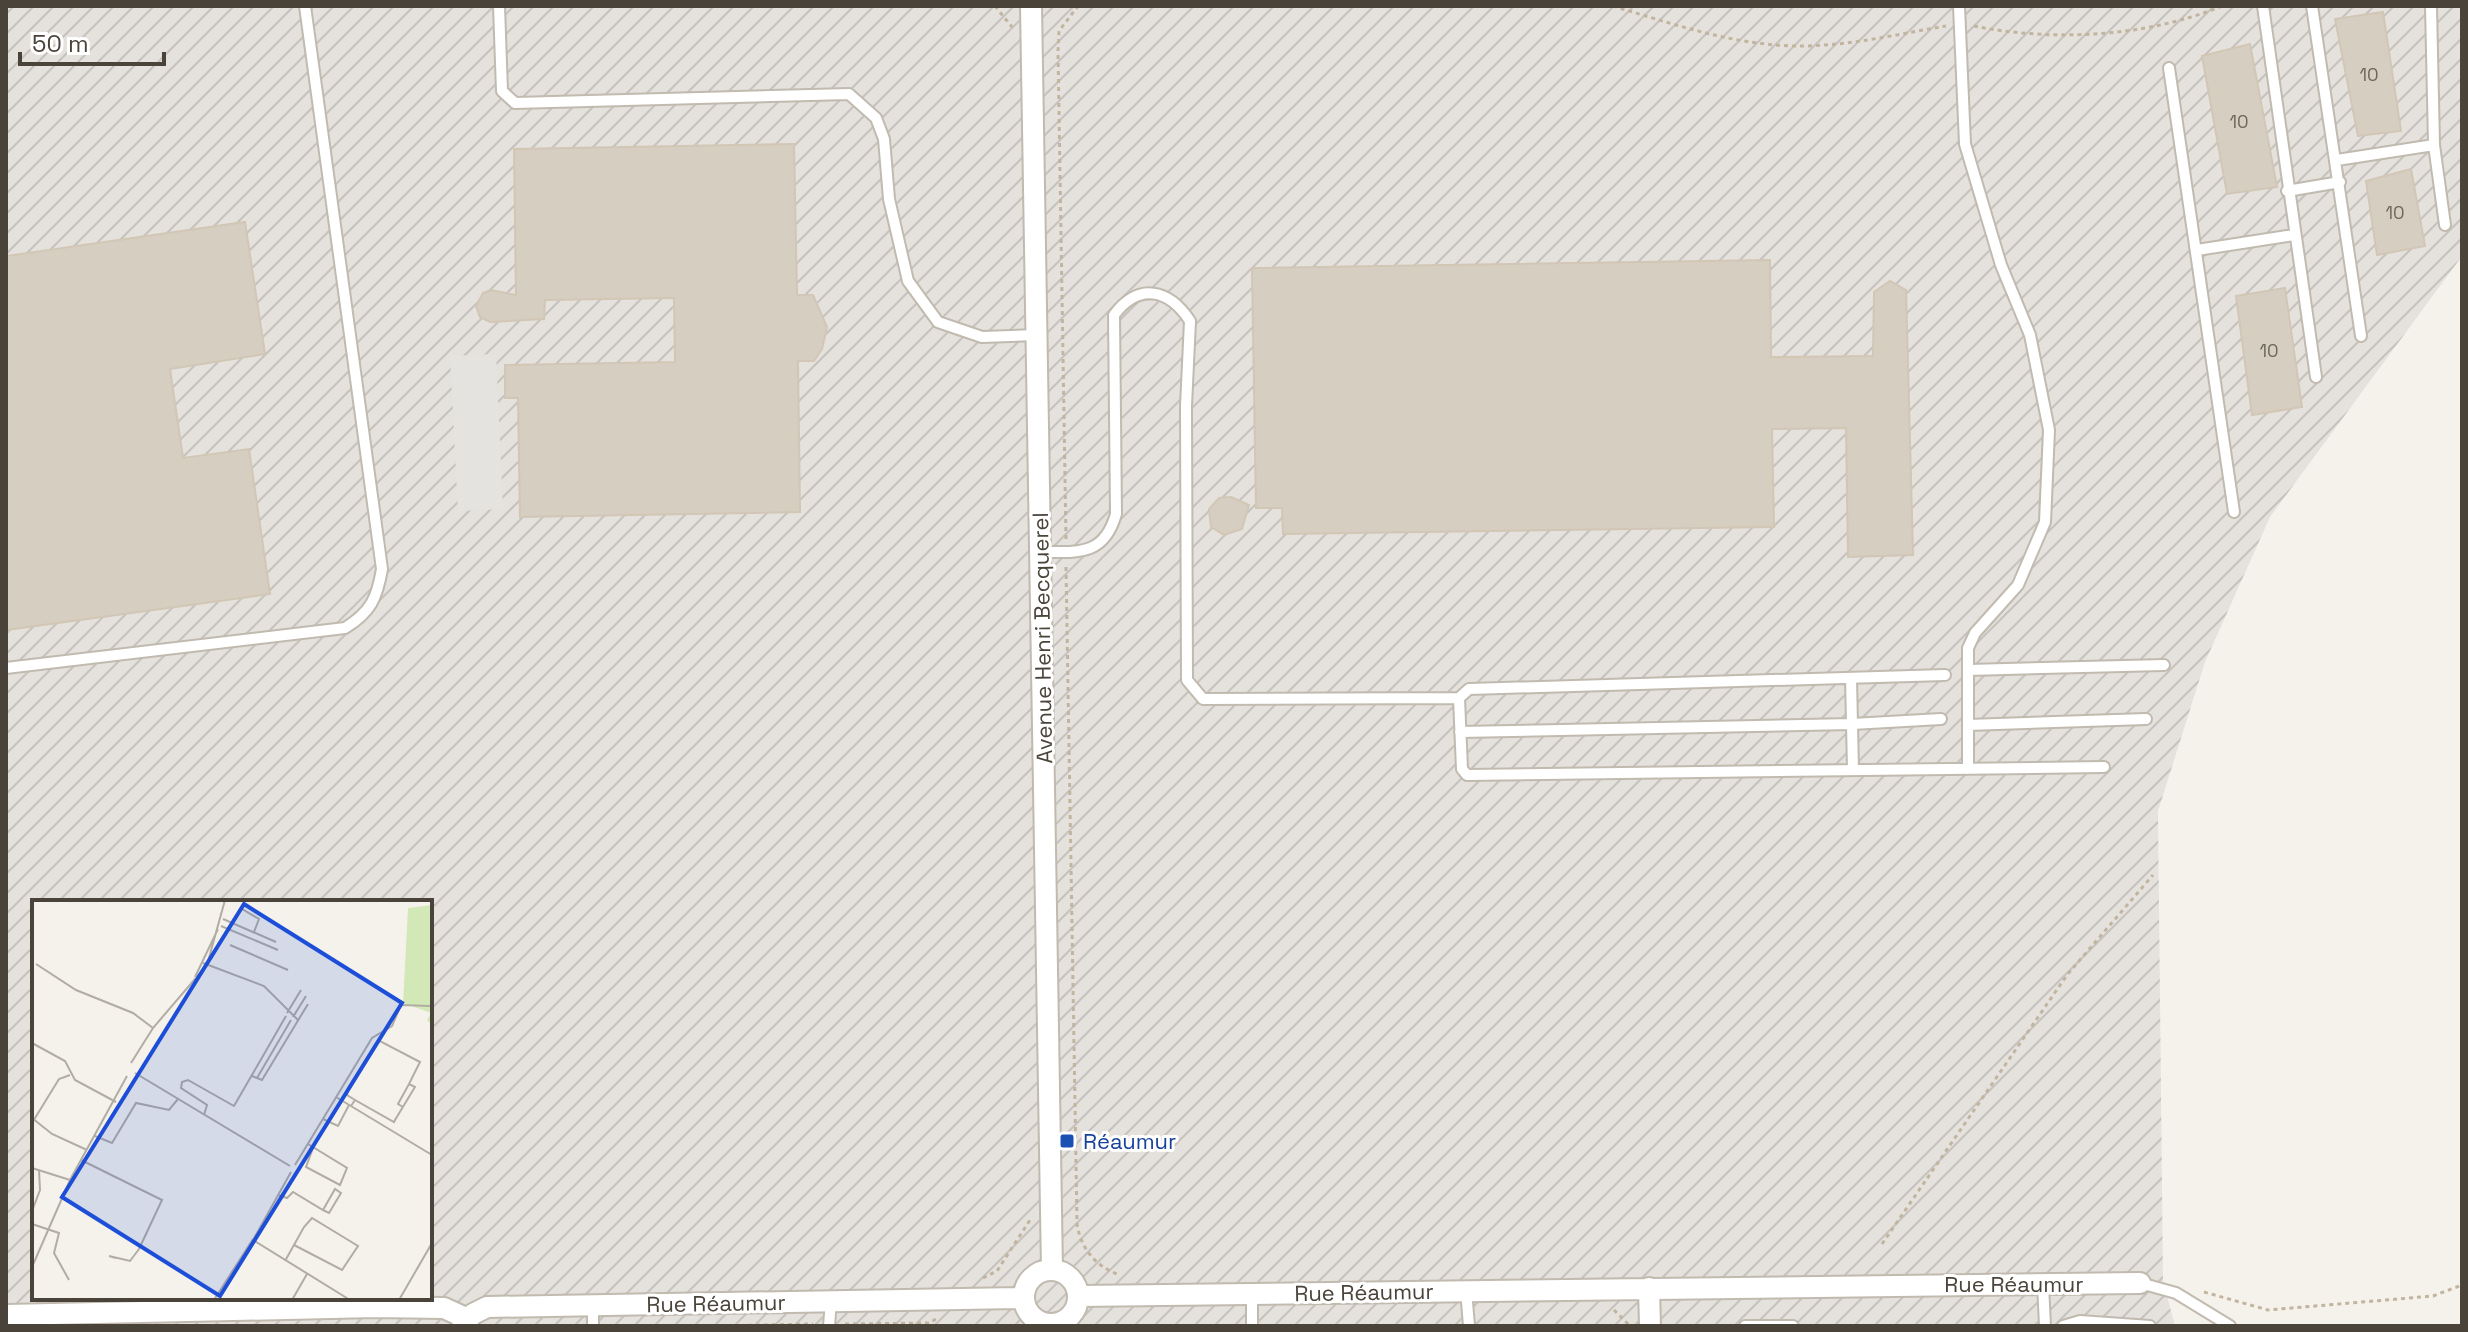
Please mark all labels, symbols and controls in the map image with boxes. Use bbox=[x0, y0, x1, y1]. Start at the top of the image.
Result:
scale bar bbox=[20, 16, 164, 66]
text: 50 m bbox=[32, 28, 89, 59]
house number: 10 bbox=[2359, 63, 2379, 86]
house number: 10 bbox=[2229, 110, 2249, 133]
house number: 10 bbox=[2385, 201, 2405, 224]
house number: 10 bbox=[2259, 339, 2279, 362]
street label: Avenue Henri Becquerel bbox=[1026, 512, 1058, 764]
inset map bbox=[32, 900, 432, 1300]
place label: Réaumur bbox=[1083, 1127, 1176, 1155]
marker: Réaumur bbox=[1058, 1132, 1076, 1150]
street label: Rue Réaumur bbox=[1944, 1270, 2084, 1298]
street label: Rue Réaumur bbox=[1294, 1277, 1434, 1307]
street label: Rue Réaumur bbox=[646, 1288, 786, 1318]

